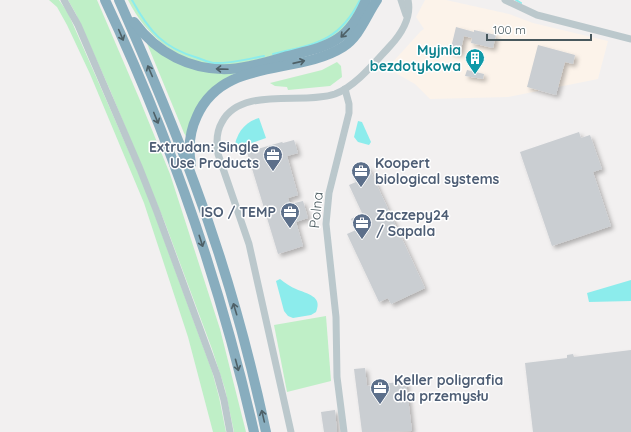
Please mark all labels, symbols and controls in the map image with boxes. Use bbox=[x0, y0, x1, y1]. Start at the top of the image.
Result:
scale bar bbox=[487, 16, 591, 42]
text: 100 m bbox=[493, 22, 526, 37]
one-way arrow bbox=[340, 28, 350, 38]
one-way arrow bbox=[118, 29, 126, 41]
place label: Myjnia bezdotykowa bbox=[370, 41, 461, 75]
building icon: Myjnia bezdotykowa bbox=[464, 47, 486, 75]
one-way arrow bbox=[292, 57, 305, 65]
one-way arrow bbox=[216, 65, 229, 72]
one-way arrow bbox=[146, 66, 154, 78]
one-way arrow bbox=[153, 112, 160, 124]
place label: Extrudan: Single Use Products bbox=[149, 138, 259, 172]
office icon: Extrudan: Single Use Products bbox=[262, 144, 284, 172]
place label: Koopert biological systems bbox=[375, 154, 500, 188]
office icon: Koopert biological systems bbox=[350, 160, 372, 188]
street label: Polna bbox=[305, 191, 327, 229]
office icon: ISO / TEMP bbox=[279, 201, 301, 229]
place label: ISO / TEMP bbox=[201, 203, 276, 221]
place label: Zaczepy24 / Sapala bbox=[376, 206, 449, 240]
office icon: Zaczepy24 / Sapala bbox=[351, 212, 373, 240]
one-way arrow bbox=[197, 234, 205, 246]
one-way arrow bbox=[231, 303, 238, 316]
one-way arrow bbox=[234, 358, 241, 371]
place label: Keller poligrafia dla przemysłu bbox=[394, 371, 503, 405]
office icon: Keller poligrafia dla przemysłu bbox=[369, 377, 391, 405]
one-way arrow bbox=[258, 410, 266, 423]

